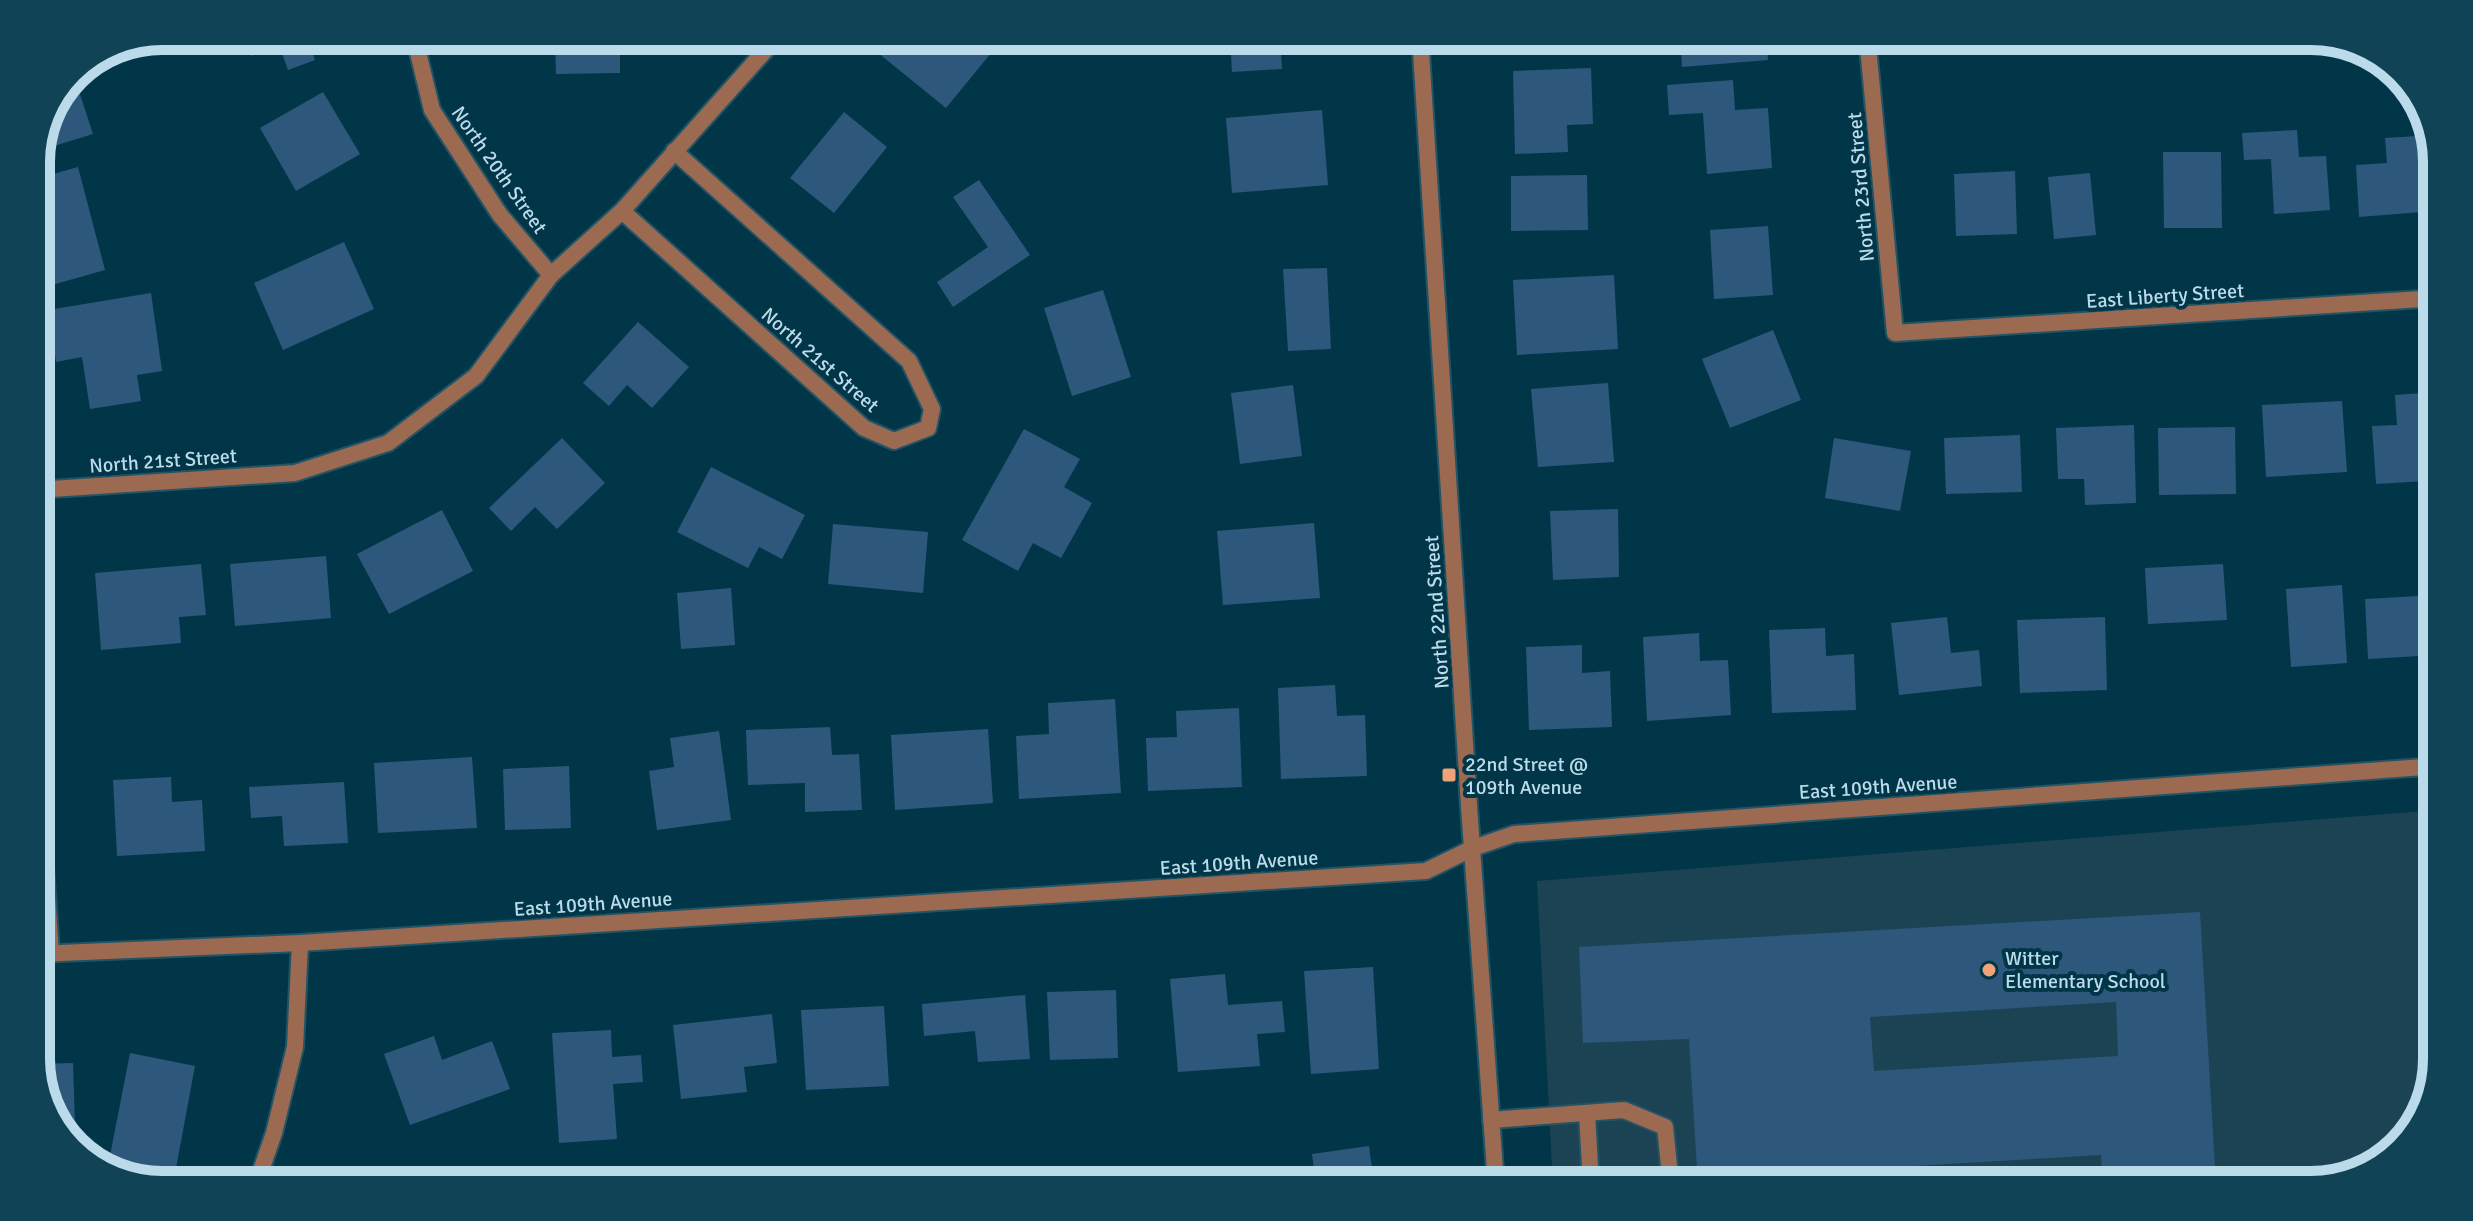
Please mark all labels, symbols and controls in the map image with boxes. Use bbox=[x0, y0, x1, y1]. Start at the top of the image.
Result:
street label: North 20th Street bbox=[446, 101, 552, 239]
street label: North 23rd Street bbox=[1842, 111, 1880, 263]
street label: East Liberty Street bbox=[2085, 278, 2245, 314]
street label: North 21st Street bbox=[756, 302, 884, 418]
street label: North 21st Street bbox=[88, 443, 238, 479]
street label: North 22nd Street bbox=[1419, 534, 1455, 690]
place label: 22nd Street @ 109th Avenue bbox=[1465, 752, 1588, 800]
marker: 22nd Street @ 109th Avenue bbox=[1440, 766, 1458, 784]
street label: East 109th Avenue bbox=[1798, 769, 1958, 805]
street label: East 109th Avenue bbox=[1159, 845, 1319, 881]
street label: East 109th Avenue bbox=[513, 886, 673, 922]
place label: Witter Elementary School bbox=[2005, 946, 2166, 994]
marker: Witter Elementary School bbox=[1980, 961, 1998, 979]

